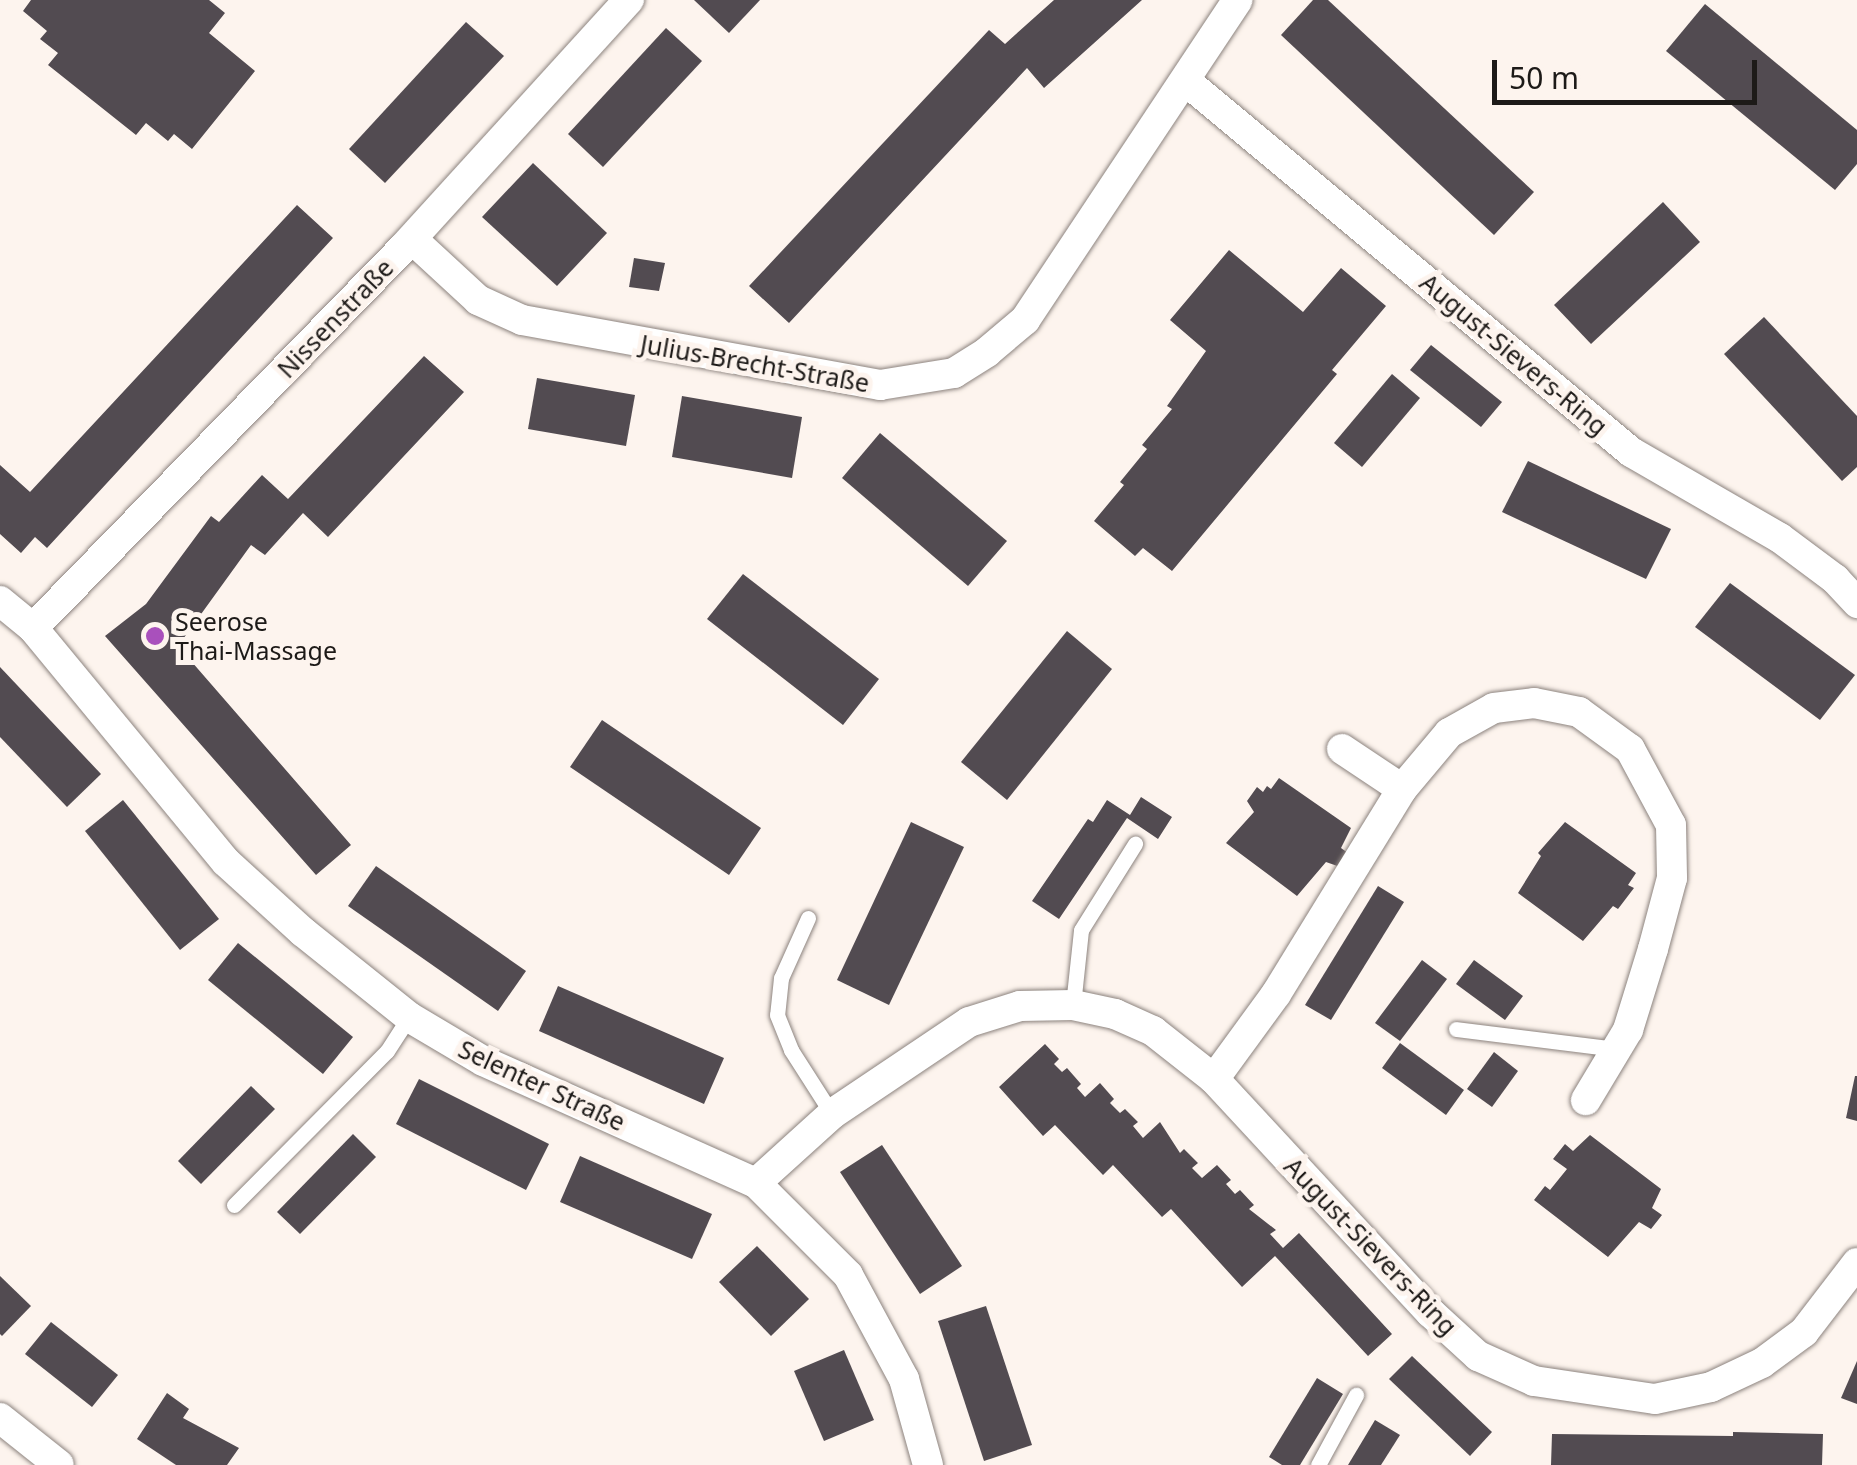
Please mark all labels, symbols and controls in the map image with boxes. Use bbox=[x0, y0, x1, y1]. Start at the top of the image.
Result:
scale bar bbox=[1497, 40, 1762, 102]
text: 50 m bbox=[1509, 57, 1579, 98]
street label: Nissenstraße bbox=[271, 252, 399, 384]
street label: August-Sievers-Ring bbox=[1414, 267, 1614, 441]
street label: Julius-Brecht-Straße bbox=[638, 328, 872, 398]
place label: Seerose Thai-Massage bbox=[175, 607, 337, 666]
marker: Seerose Thai-Massage bbox=[144, 625, 166, 647]
street label: Selenter Straße bbox=[454, 1033, 630, 1137]
street label: August-Sievers-Ring bbox=[1279, 1151, 1463, 1341]

